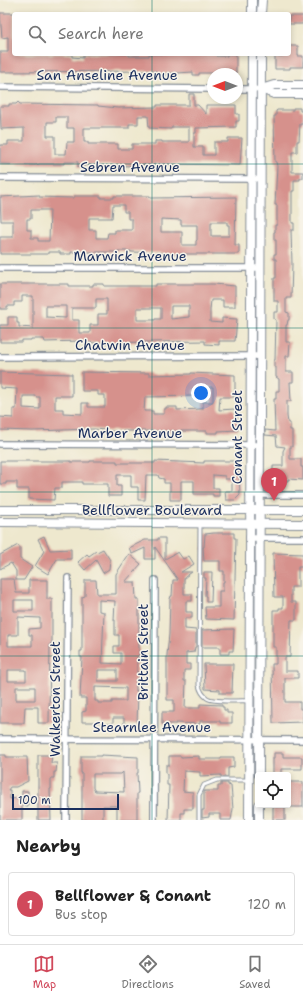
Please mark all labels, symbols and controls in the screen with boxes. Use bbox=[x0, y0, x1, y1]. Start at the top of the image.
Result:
search box bbox=[12, 12, 291, 56]
icon: search bbox=[26, 23, 48, 45]
text: Search here bbox=[58, 24, 144, 44]
street label: San Anseline Avenue bbox=[36, 66, 178, 84]
north arrow bbox=[207, 68, 243, 104]
street label: Sebren Avenue bbox=[80, 158, 180, 176]
street label: Marwick Avenue bbox=[73, 247, 187, 265]
street label: Chatwin Avenue bbox=[75, 336, 185, 354]
your location bbox=[191, 383, 211, 403]
street label: Conant Street bbox=[228, 390, 246, 484]
street label: Marber Avenue bbox=[78, 424, 182, 442]
pin: 1 bbox=[261, 468, 287, 501]
street label: Bellflower Boulevard bbox=[82, 501, 222, 519]
street label: Brittain Street bbox=[134, 604, 152, 700]
street label: Walkerton Street bbox=[46, 641, 64, 757]
street label: Stearnlee Avenue bbox=[93, 718, 211, 736]
map controls bbox=[255, 772, 291, 808]
button: locate bbox=[255, 772, 291, 808]
scale bar bbox=[12, 792, 119, 811]
text: 100 m bbox=[18, 793, 51, 808]
text: Nearby bbox=[16, 835, 81, 857]
text: Bellflower & Conant bbox=[55, 886, 211, 906]
text: 1 bbox=[27, 896, 33, 913]
text: 120 m bbox=[248, 896, 286, 913]
text: Bus stop bbox=[55, 906, 107, 923]
tab: Map bbox=[33, 953, 56, 992]
tab: Directions bbox=[121, 953, 174, 992]
tab: Saved bbox=[239, 953, 270, 992]

